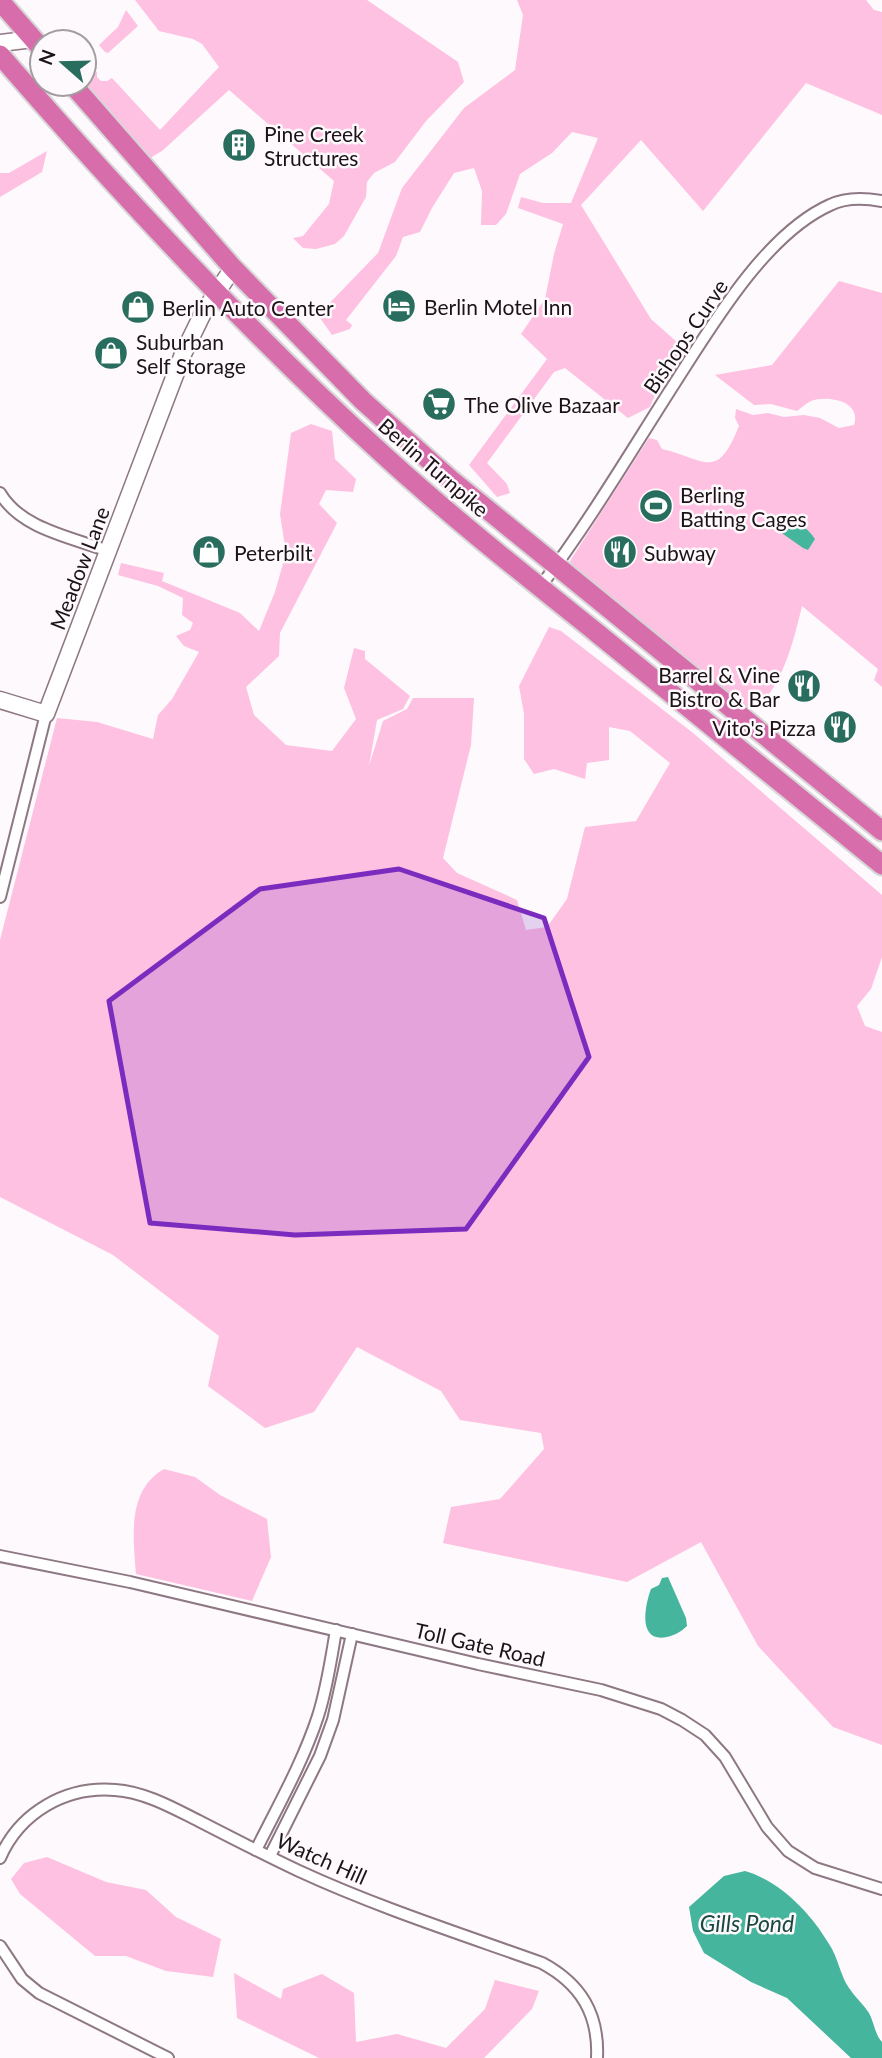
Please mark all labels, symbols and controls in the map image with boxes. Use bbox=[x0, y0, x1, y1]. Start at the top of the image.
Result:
north arrow bbox=[28, 28, 98, 98]
text: N bbox=[33, 46, 60, 68]
place label: Pine Creek Structures bbox=[264, 121, 364, 170]
building icon: Pine Creek Structures bbox=[220, 126, 258, 164]
street label: Bishops Curve bbox=[638, 274, 732, 398]
hotel icon: Berlin Motel Inn bbox=[380, 287, 418, 325]
shop icon: Berlin Auto Center bbox=[119, 288, 157, 326]
place label: Berlin Motel Inn bbox=[424, 294, 572, 319]
place label: Berlin Auto Center bbox=[162, 295, 334, 320]
place label: Suburban Self Storage bbox=[136, 329, 246, 378]
shop icon: Suburban Self Storage bbox=[92, 334, 130, 372]
supermarket icon: The Olive Bazaar bbox=[420, 385, 458, 423]
place label: The Olive Bazaar bbox=[464, 392, 620, 417]
street label: Berlin Turnpike bbox=[374, 412, 494, 522]
place label: Berling Batting Cages bbox=[680, 482, 807, 531]
sports icon: Berling Batting Cages bbox=[637, 487, 675, 525]
street label: Meadow Lane bbox=[44, 503, 114, 633]
shop icon: Peterbilt bbox=[190, 533, 228, 571]
restaurant icon: Subway bbox=[601, 533, 639, 571]
place label: Peterbilt bbox=[234, 540, 313, 565]
place label: Subway bbox=[644, 540, 716, 565]
place label: Barrel & Vine Bistro & Bar bbox=[658, 662, 780, 711]
restaurant icon: Barrel & Vine Bistro & Bar bbox=[785, 667, 823, 705]
restaurant icon: Vito's Pizza bbox=[821, 708, 859, 746]
place label: Vito's Pizza bbox=[712, 715, 816, 740]
street label: Toll Gate Road bbox=[412, 1617, 548, 1671]
street label: Watch Hill bbox=[273, 1827, 371, 1889]
water label: Gills Pond bbox=[700, 1909, 794, 1937]

